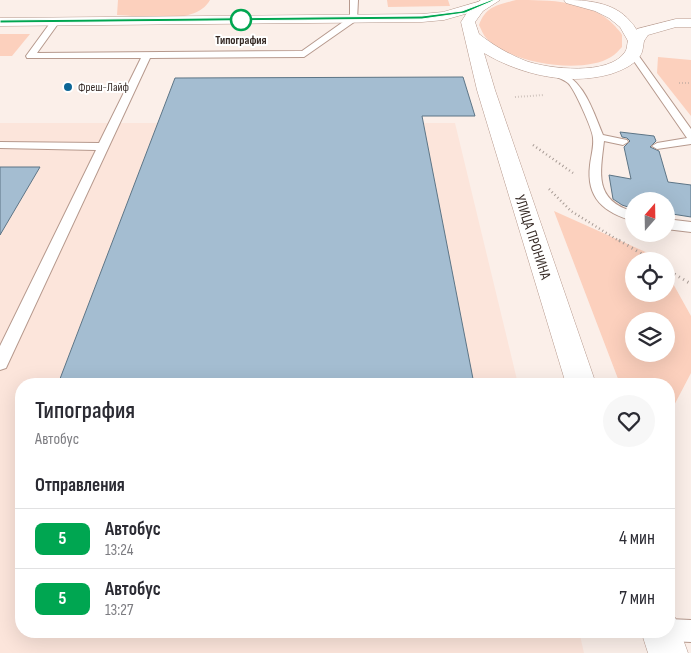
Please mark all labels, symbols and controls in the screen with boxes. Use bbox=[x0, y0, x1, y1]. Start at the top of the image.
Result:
marker: Типография bbox=[230, 9, 252, 31]
place label: Типография bbox=[215, 33, 267, 48]
place label: Фреш-Лайф bbox=[78, 80, 129, 95]
marker: Фреш-Лайф bbox=[62, 81, 74, 93]
street label: УЛИЦА ПРОНИНА bbox=[510, 192, 555, 282]
north arrow bbox=[625, 192, 675, 242]
map controls bbox=[625, 192, 675, 362]
button: locate bbox=[625, 252, 675, 302]
button: layers bbox=[625, 312, 675, 362]
button: heart bbox=[603, 395, 655, 447]
text: Типография bbox=[35, 396, 135, 425]
text: Автобус bbox=[35, 430, 79, 449]
text: Отправления bbox=[35, 474, 125, 497]
text: Автобус bbox=[105, 518, 161, 541]
text: 4 мин bbox=[619, 527, 655, 550]
text: 5 bbox=[59, 528, 66, 549]
text: 13:24 bbox=[105, 541, 134, 560]
text: Автобус bbox=[105, 578, 161, 601]
text: 7 мин bbox=[619, 587, 655, 610]
text: 5 bbox=[59, 588, 66, 609]
text: 13:27 bbox=[105, 601, 133, 620]

